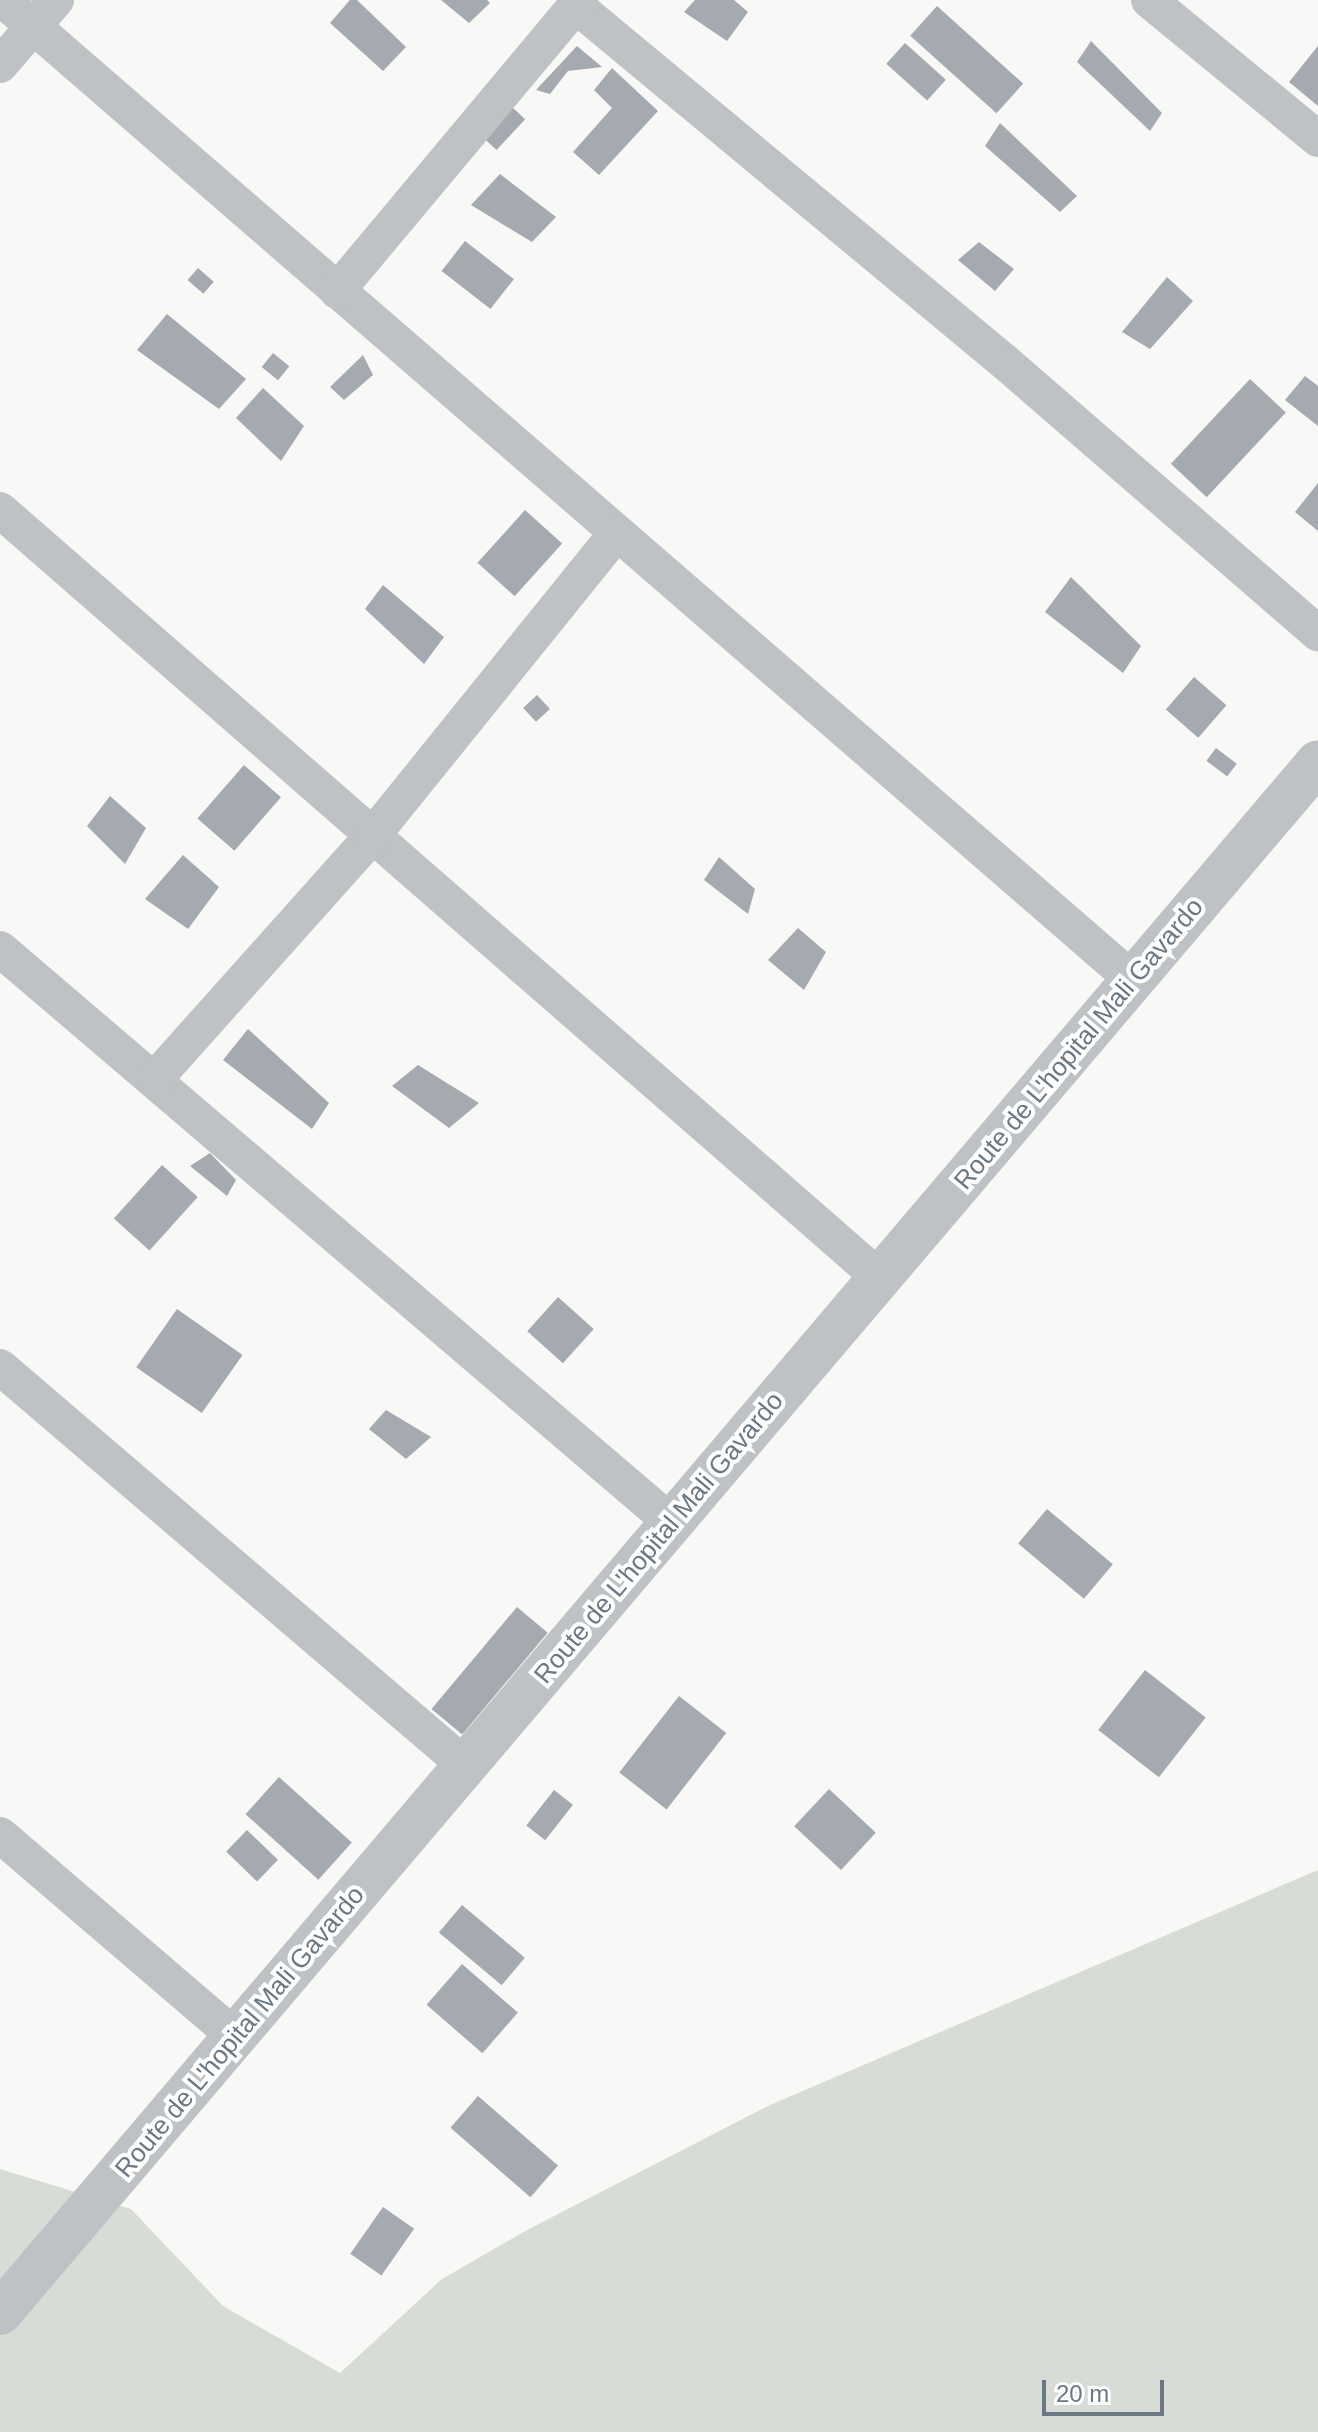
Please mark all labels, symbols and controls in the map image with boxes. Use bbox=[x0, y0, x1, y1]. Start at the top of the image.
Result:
street label: Route de L'hopital Mali Gavardo bbox=[948, 892, 1210, 1196]
street label: Route de L'hopital Mali Gavardo bbox=[528, 1386, 790, 1690]
street label: Route de L'hopital Mali Gavardo bbox=[109, 1880, 371, 2184]
scale bar bbox=[1046, 2364, 1168, 2414]
text: 20 m bbox=[1056, 2380, 1109, 2407]

